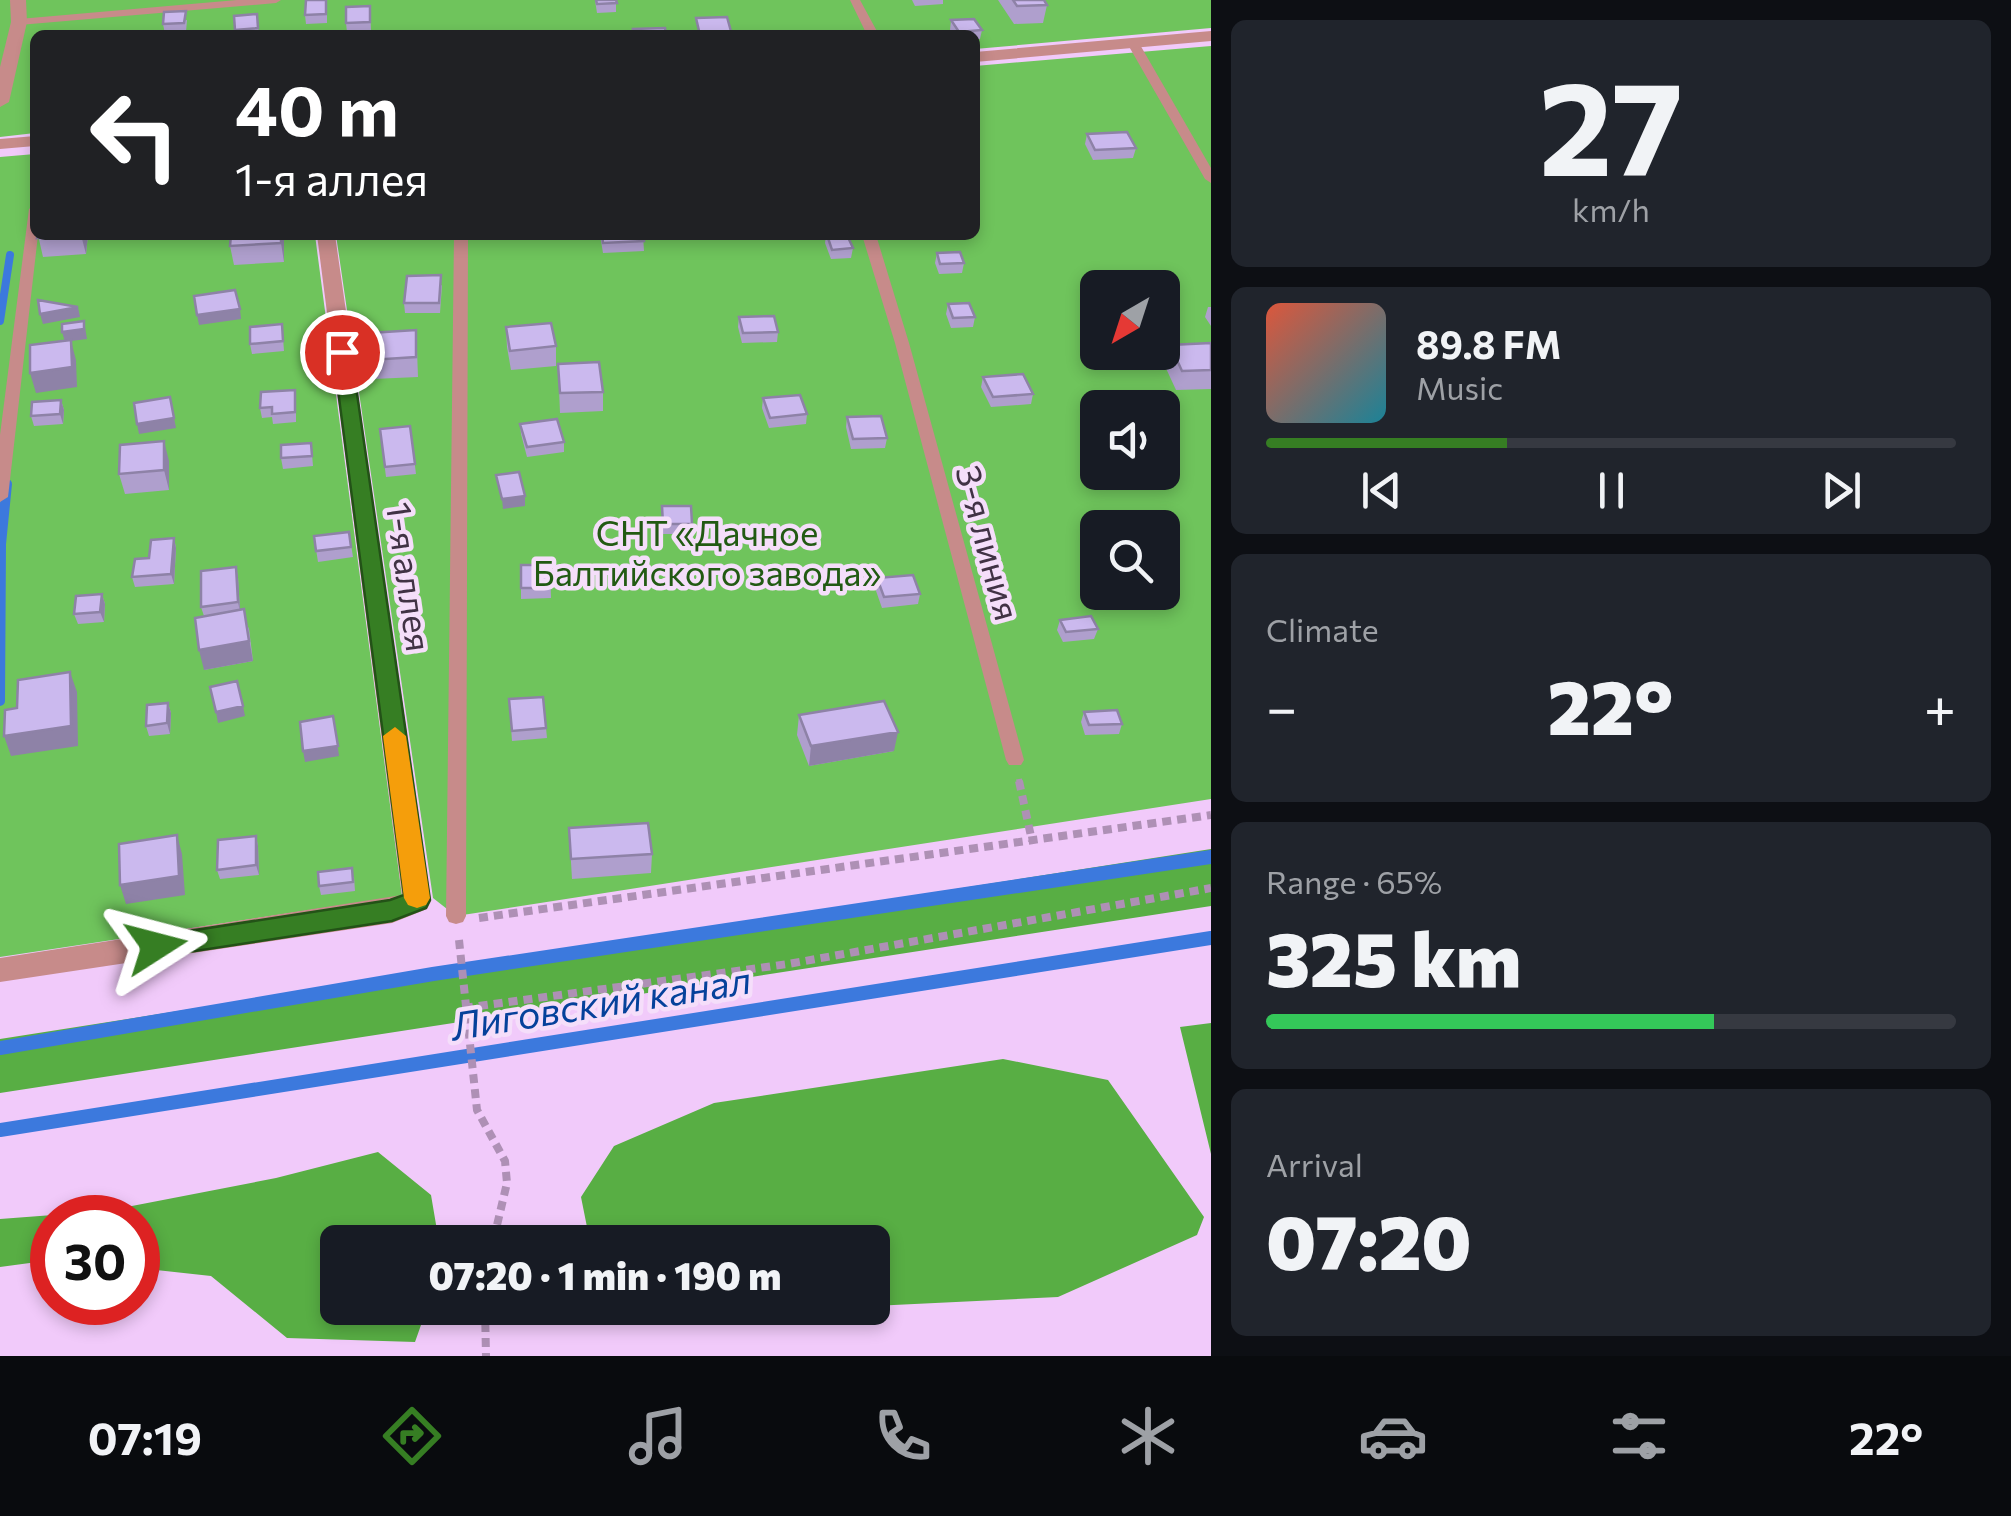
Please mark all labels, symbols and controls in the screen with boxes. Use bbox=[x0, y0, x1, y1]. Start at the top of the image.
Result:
text: 27 bbox=[1539, 44, 1683, 203]
text: 40 m bbox=[235, 65, 399, 150]
icon: left bbox=[70, 70, 200, 200]
text: 1-я аллея bbox=[235, 150, 428, 205]
text: km/h bbox=[1572, 189, 1650, 229]
north arrow bbox=[1080, 270, 1180, 370]
map controls bbox=[1080, 270, 1180, 610]
pin bbox=[300, 310, 385, 395]
text: 89.8 FM bbox=[1416, 320, 1561, 367]
icon: arrive bbox=[315, 325, 370, 380]
text: Music bbox=[1416, 367, 1503, 407]
button: sound bbox=[1080, 390, 1180, 490]
street label: 3-я линия bbox=[948, 460, 1031, 624]
icon: previous bbox=[1354, 463, 1409, 518]
icon: pause bbox=[1584, 463, 1639, 518]
icon: next bbox=[1814, 463, 1869, 518]
street label: 1-я аллея bbox=[379, 499, 442, 654]
park label: СНТ «Дачное Балтийского завода» bbox=[533, 510, 881, 593]
button: search bbox=[1080, 510, 1180, 610]
text: Climate bbox=[1266, 609, 1379, 649]
text: 22° bbox=[1547, 659, 1674, 750]
text: − bbox=[1266, 672, 1297, 739]
text: + bbox=[1924, 672, 1956, 739]
text: Range · 65% bbox=[1266, 861, 1442, 901]
position arrow bbox=[104, 894, 208, 998]
text: 325 km bbox=[1266, 911, 1521, 1002]
water label: Лиговский канал bbox=[445, 955, 754, 1049]
text: Arrival bbox=[1266, 1144, 1363, 1184]
text: 07:20 bbox=[1266, 1194, 1472, 1285]
speed limit sign: 30 bbox=[30, 1195, 160, 1325]
text: 07:20 · 1 min · 190 m bbox=[429, 1251, 782, 1298]
icon: directions bbox=[377, 1401, 447, 1471]
icon: music bbox=[623, 1401, 693, 1471]
icon: phone bbox=[868, 1401, 938, 1471]
icon: climate bbox=[1113, 1401, 1183, 1471]
icon: car bbox=[1358, 1401, 1428, 1471]
icon: filters bbox=[1604, 1401, 1674, 1471]
text: 07:19 bbox=[88, 1409, 202, 1464]
text: 22° bbox=[1849, 1409, 1923, 1464]

